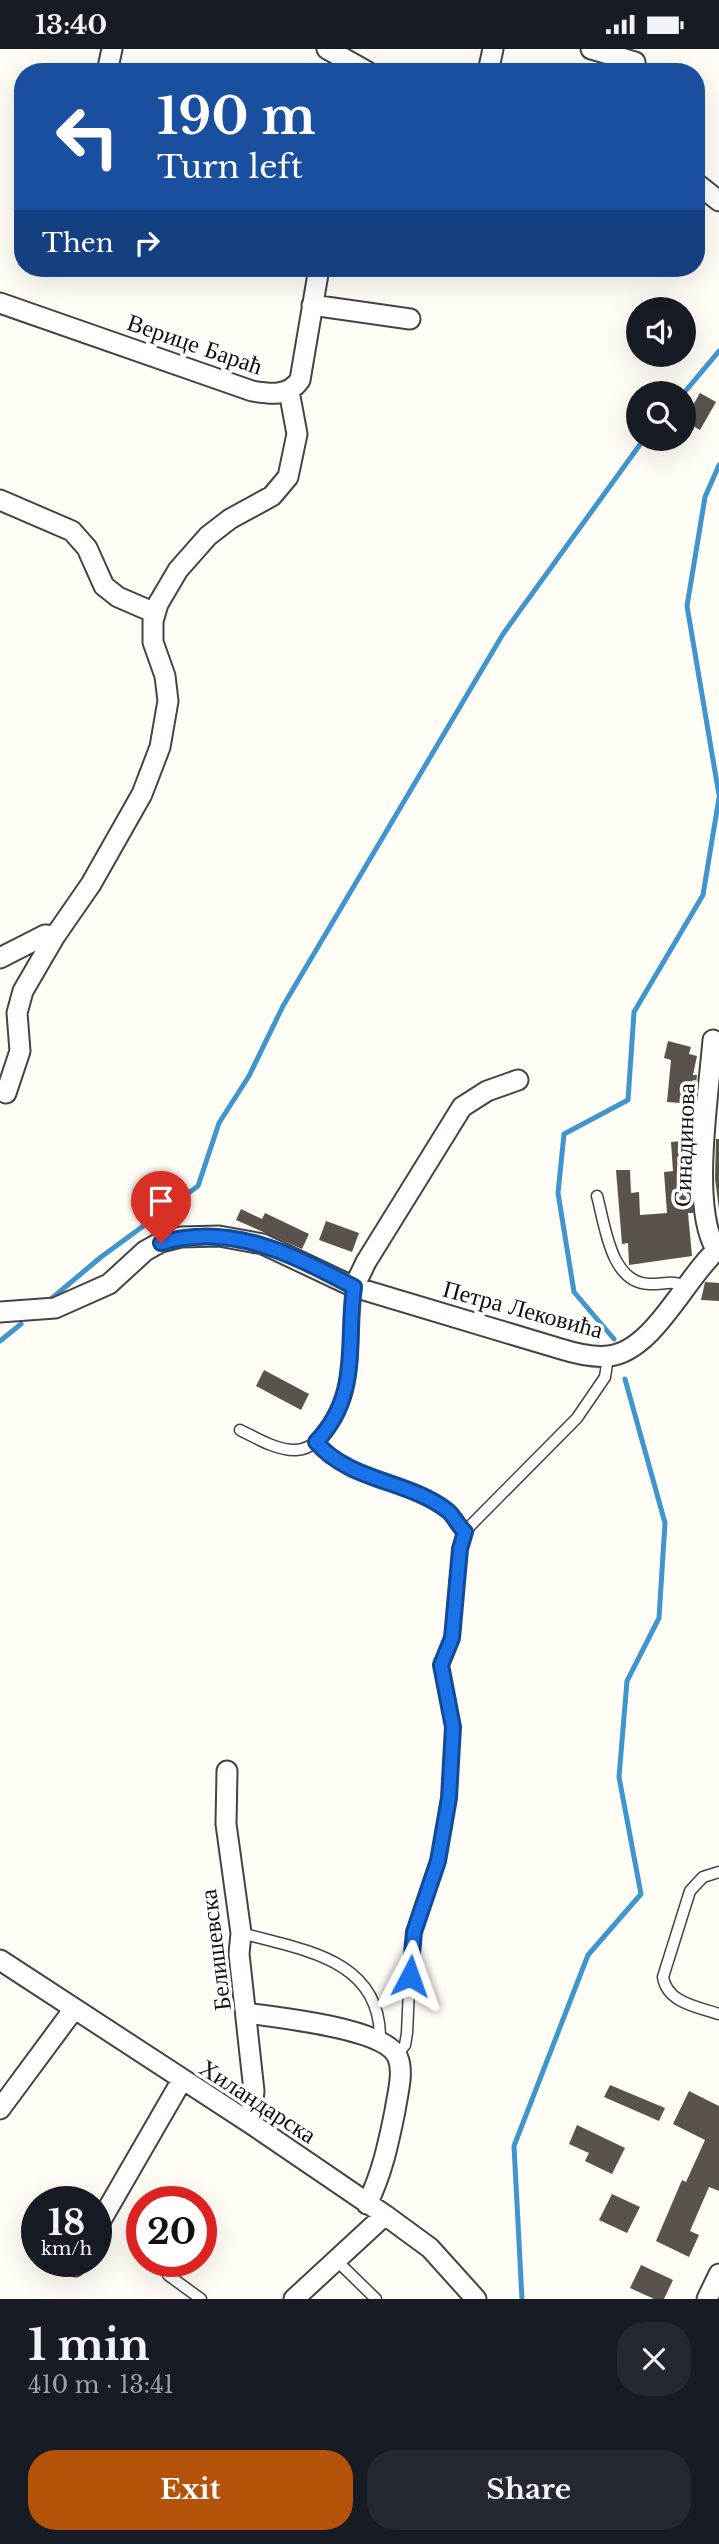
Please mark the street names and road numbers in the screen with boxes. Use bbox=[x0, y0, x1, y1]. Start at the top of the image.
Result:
street label: Верице Бараћ bbox=[124, 307, 266, 381]
street label: Синадинова bbox=[667, 1082, 701, 1207]
street label: Петра Лековића bbox=[440, 1274, 606, 1344]
street label: Белишевска bbox=[193, 1887, 237, 2012]
street label: Хиландарска bbox=[194, 2053, 322, 2150]

